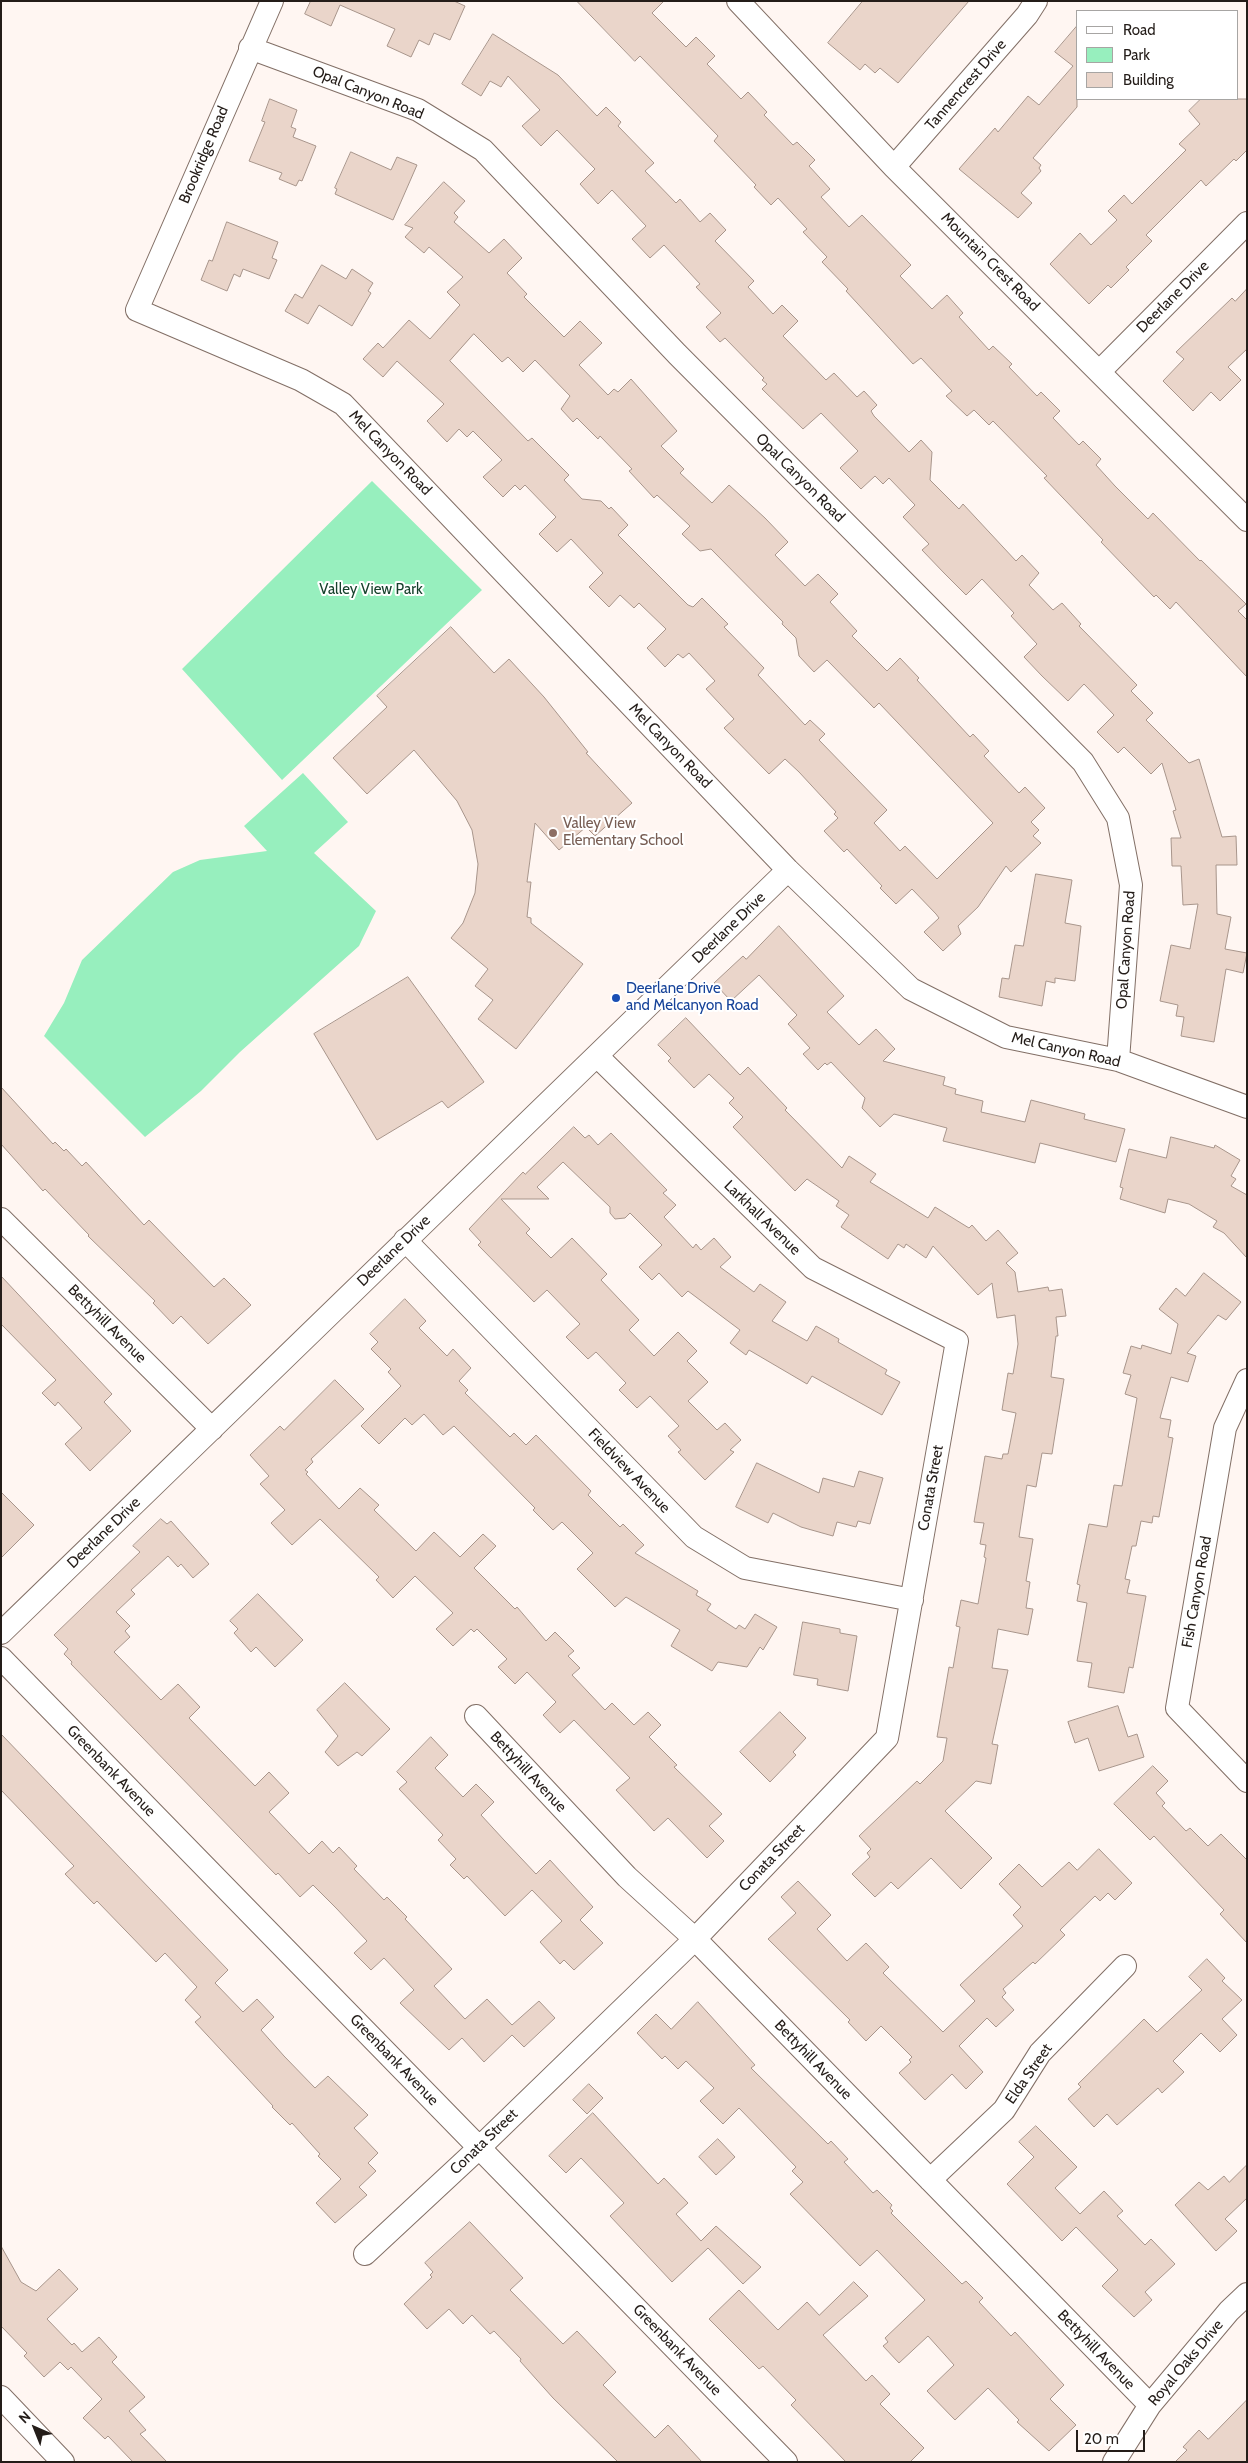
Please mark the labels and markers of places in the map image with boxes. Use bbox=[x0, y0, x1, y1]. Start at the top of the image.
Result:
place label: Valley View Elementary School bbox=[563, 815, 683, 850]
marker: Valley View Elementary School bbox=[547, 827, 559, 839]
place label: Deerlane Drive and Melcanyon Road bbox=[626, 980, 759, 1015]
marker: Deerlane Drive and Melcanyon Road bbox=[610, 992, 622, 1004]

